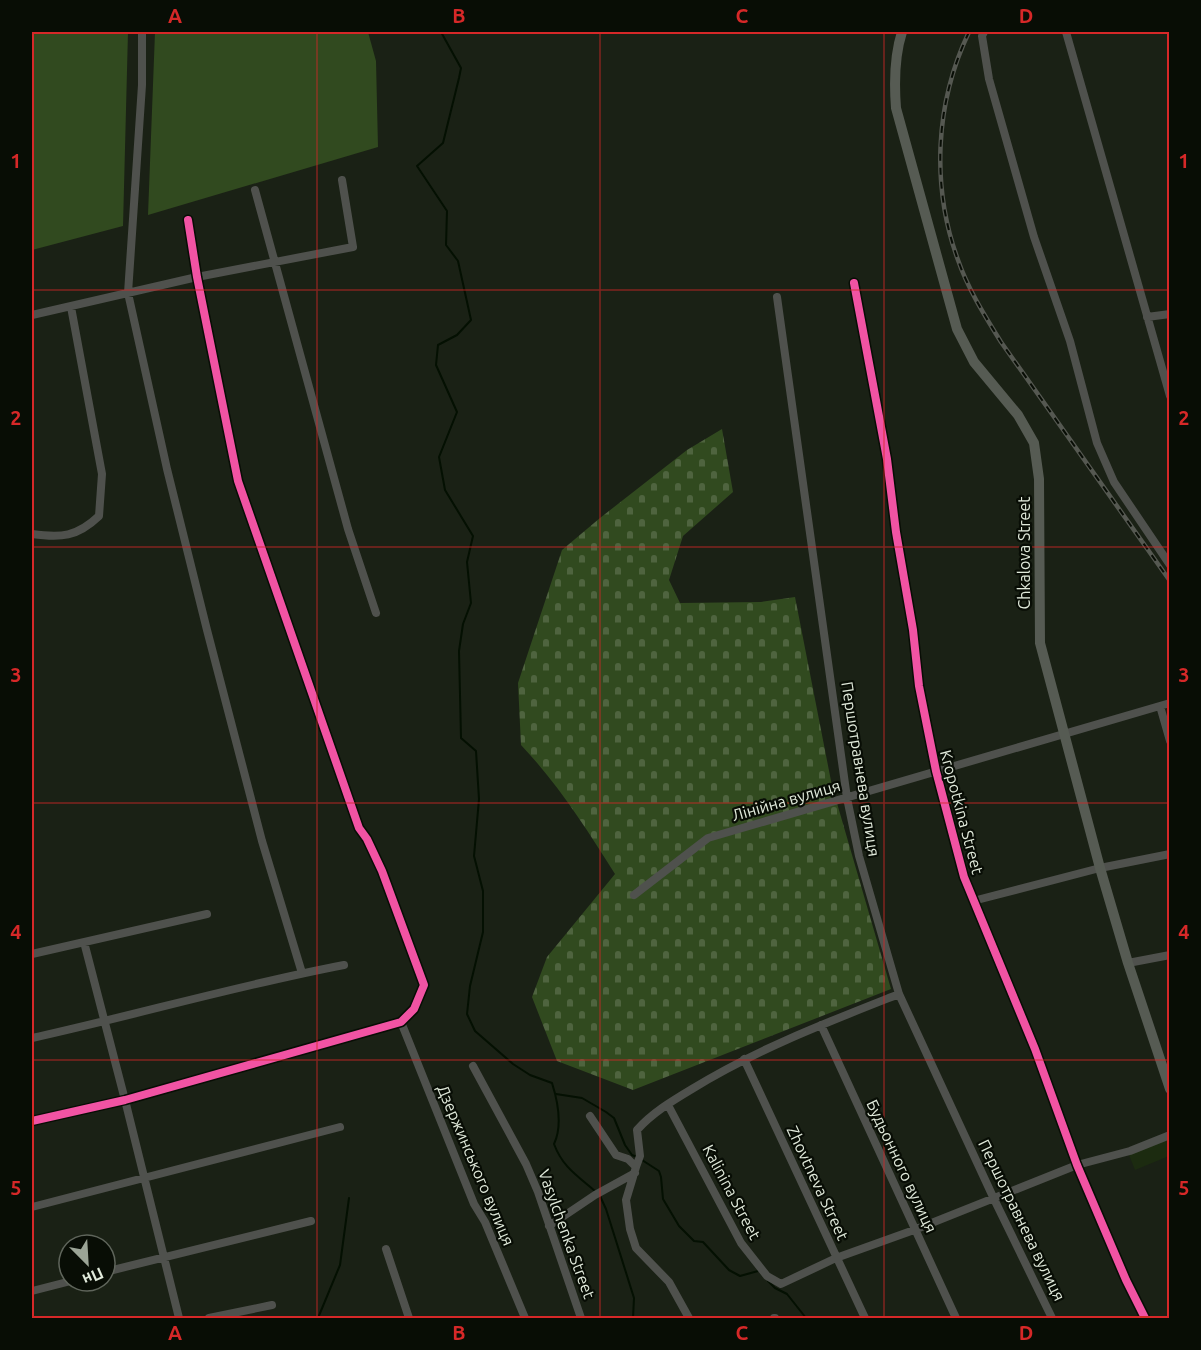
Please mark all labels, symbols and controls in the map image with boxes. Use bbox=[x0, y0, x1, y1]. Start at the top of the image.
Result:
text: A bbox=[168, 4, 182, 27]
text: B bbox=[452, 4, 466, 27]
text: C bbox=[736, 4, 749, 27]
text: D bbox=[1019, 4, 1033, 27]
text: 1 bbox=[10, 149, 22, 172]
text: 1 bbox=[1178, 149, 1190, 172]
text: 2 bbox=[10, 406, 22, 429]
text: 2 bbox=[1178, 406, 1190, 429]
street label: Chkalova Street bbox=[1015, 496, 1033, 610]
text: 3 bbox=[10, 663, 22, 686]
text: 3 bbox=[1178, 663, 1190, 686]
street label: Першотравнева вулиця bbox=[838, 680, 884, 858]
street label: Kropotkina Street bbox=[937, 748, 987, 877]
street label: Лінійна вулиця bbox=[730, 776, 842, 824]
text: 4 bbox=[10, 920, 22, 943]
text: 4 bbox=[1178, 920, 1190, 943]
street label: Дзержинського вулиця bbox=[434, 1082, 518, 1248]
street label: Будьонного вулиця bbox=[863, 1097, 941, 1235]
street label: Zhovtneva Street bbox=[784, 1123, 853, 1244]
street label: Першотравнева вулиця bbox=[975, 1137, 1069, 1303]
street label: Kalinina Street bbox=[699, 1142, 765, 1243]
street label: Vasylchenka Street bbox=[535, 1167, 599, 1302]
text: 5 bbox=[10, 1176, 22, 1199]
text: 5 bbox=[1178, 1176, 1190, 1199]
north arrow bbox=[57, 1233, 117, 1293]
text: Пн bbox=[80, 1264, 106, 1289]
text: A bbox=[168, 1321, 182, 1344]
text: B bbox=[452, 1321, 466, 1344]
text: C bbox=[736, 1321, 749, 1344]
text: D bbox=[1019, 1321, 1033, 1344]

